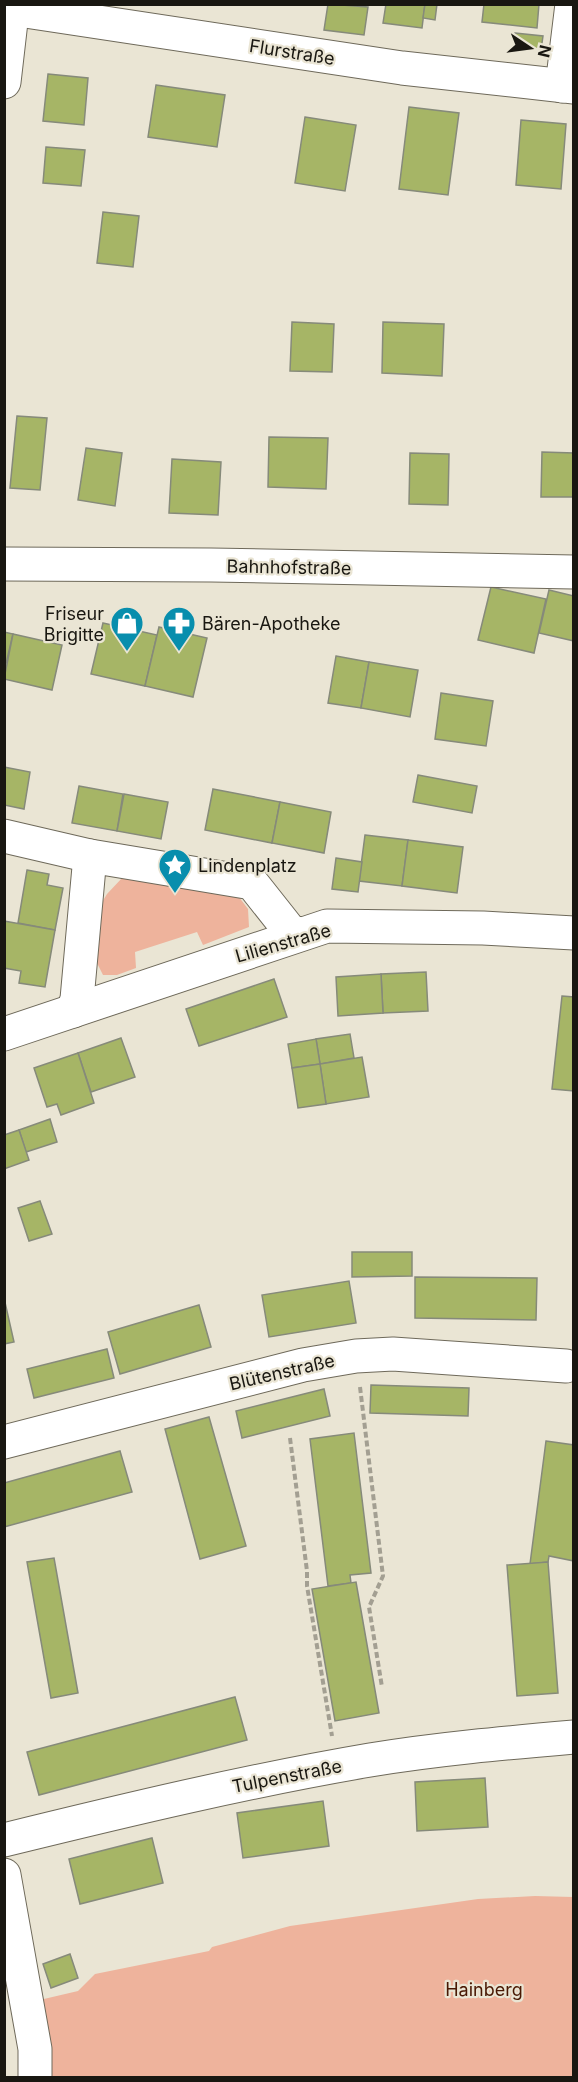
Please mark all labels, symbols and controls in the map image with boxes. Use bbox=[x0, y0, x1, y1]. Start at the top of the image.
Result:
north arrow bbox=[500, 18, 560, 78]
street label: Flurstraße bbox=[248, 35, 336, 69]
text: N bbox=[533, 43, 556, 60]
street label: Bahnhofstraße bbox=[226, 555, 352, 579]
place label: Friseur Brigitte bbox=[44, 603, 104, 645]
shop icon: Friseur Brigitte bbox=[109, 605, 145, 652]
pharmacy icon: Bären-Apotheke bbox=[161, 605, 197, 652]
place label: Bären-Apotheke bbox=[202, 613, 340, 634]
place icon: Lindenplatz bbox=[157, 847, 193, 894]
place label: Lindenplatz bbox=[198, 855, 297, 876]
street label: Lilienstraße bbox=[233, 919, 333, 967]
street label: Blütenstraße bbox=[227, 1350, 337, 1394]
street label: Tulpenstraße bbox=[230, 1755, 344, 1797]
park label: Hainberg bbox=[445, 1979, 523, 2000]

